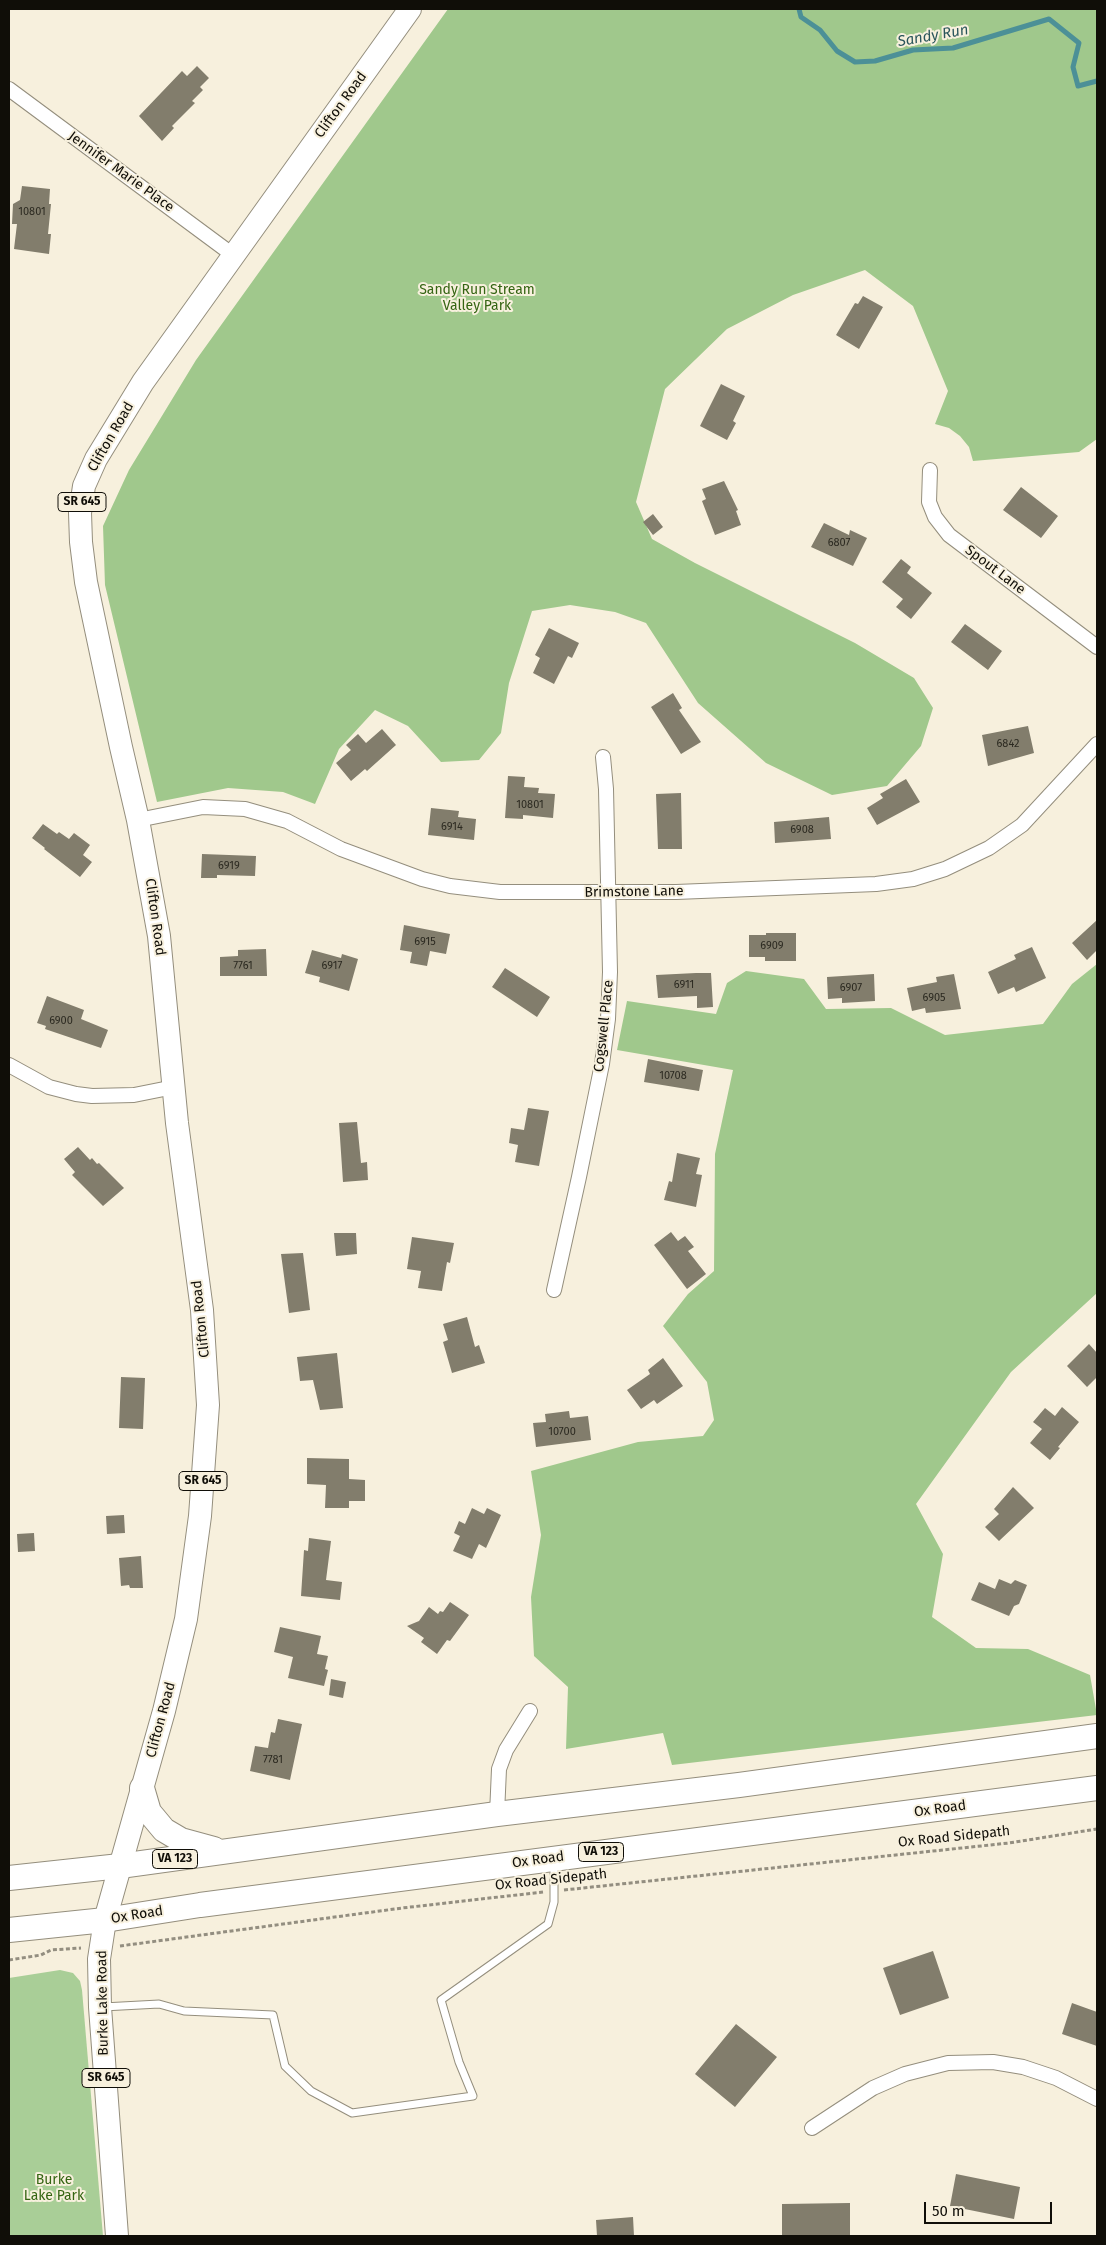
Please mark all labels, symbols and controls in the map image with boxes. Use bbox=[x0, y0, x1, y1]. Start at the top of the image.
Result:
water label: Sandy Run bbox=[896, 21, 970, 51]
street label: Clifton Road bbox=[311, 69, 371, 141]
street label: Jennifer Marie Place bbox=[65, 128, 177, 216]
house number: 10801 bbox=[18, 205, 46, 219]
park label: Sandy Run Stream Valley Park bbox=[419, 282, 535, 314]
street label: Clifton Road bbox=[84, 399, 138, 475]
road number: SR 645 bbox=[58, 492, 106, 512]
house number: 6807 bbox=[828, 536, 850, 550]
street label: Spout Lane bbox=[961, 542, 1029, 598]
house number: 6842 bbox=[996, 737, 1020, 751]
house number: 10801 bbox=[516, 798, 544, 812]
house number: 6914 bbox=[441, 820, 463, 834]
house number: 6908 bbox=[790, 823, 814, 837]
house number: 6919 bbox=[218, 859, 240, 873]
street label: Clifton Road bbox=[141, 877, 169, 957]
street label: Brimstone Lane bbox=[584, 883, 684, 901]
house number: 6915 bbox=[414, 935, 436, 949]
house number: 6909 bbox=[760, 939, 784, 953]
house number: 7761 bbox=[233, 959, 253, 973]
house number: 6917 bbox=[322, 959, 342, 973]
house number: 6911 bbox=[674, 978, 694, 992]
street label: Cogswell Place bbox=[591, 979, 617, 1073]
house number: 6907 bbox=[840, 981, 862, 995]
house number: 6905 bbox=[922, 991, 946, 1005]
house number: 6900 bbox=[49, 1014, 73, 1028]
house number: 10708 bbox=[659, 1069, 687, 1083]
street label: Clifton Road bbox=[189, 1280, 213, 1358]
house number: 10700 bbox=[548, 1425, 576, 1439]
road number: SR 645 bbox=[179, 1472, 227, 1490]
street label: Clifton Road bbox=[143, 1680, 179, 1760]
house number: 7781 bbox=[263, 1753, 283, 1767]
street label: Ox Road bbox=[913, 1797, 967, 1821]
street label: Ox Road Sidepath bbox=[897, 1823, 1011, 1851]
road number: VA 123 bbox=[578, 1842, 624, 1861]
street label: Ox Road bbox=[511, 1848, 565, 1872]
road number: VA 123 bbox=[152, 1850, 198, 1868]
street label: Ox Road Sidepath bbox=[494, 1866, 608, 1894]
street label: Ox Road bbox=[110, 1903, 164, 1927]
street label: Burke Lake Road bbox=[94, 1950, 112, 2056]
road number: SR 645 bbox=[82, 2068, 130, 2088]
park label: Burke Lake Park bbox=[24, 2172, 84, 2204]
scale bar bbox=[926, 2192, 1054, 2224]
text: 50 m bbox=[932, 2202, 965, 2220]

